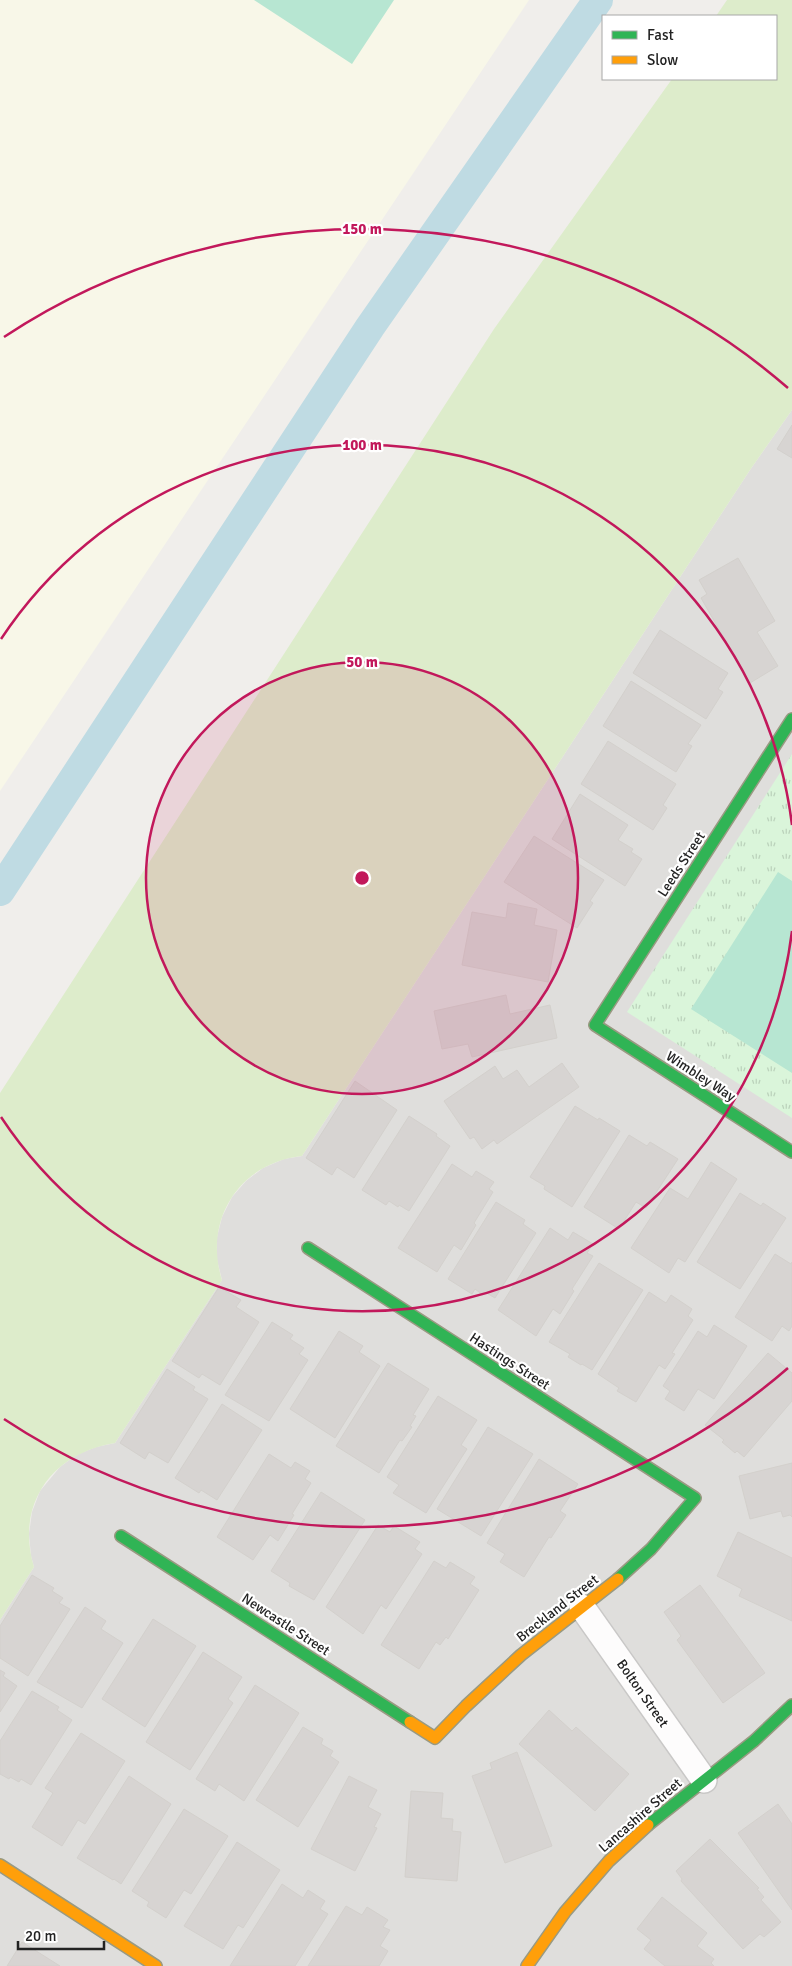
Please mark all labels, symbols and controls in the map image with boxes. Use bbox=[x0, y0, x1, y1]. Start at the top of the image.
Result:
legend bbox=[602, 15, 777, 80]
text: Fast bbox=[647, 26, 674, 44]
text: Slow bbox=[647, 51, 678, 69]
text: 150 m bbox=[342, 220, 382, 238]
text: 100 m bbox=[342, 436, 382, 454]
text: 50 m bbox=[346, 653, 378, 671]
street label: Leeds Street bbox=[654, 829, 709, 900]
centre of rings bbox=[353, 869, 371, 887]
street label: Wimbley Way bbox=[663, 1048, 739, 1105]
street label: Hastings Street bbox=[466, 1329, 553, 1394]
street label: Breckland Street bbox=[513, 1571, 602, 1646]
street label: Newcastle Street bbox=[239, 1590, 333, 1659]
street label: Bolton Street bbox=[613, 1656, 672, 1731]
street label: Lancashire Street bbox=[595, 1775, 685, 1856]
scale bar bbox=[18, 1918, 104, 1950]
text: 20 m bbox=[25, 1927, 56, 1945]

